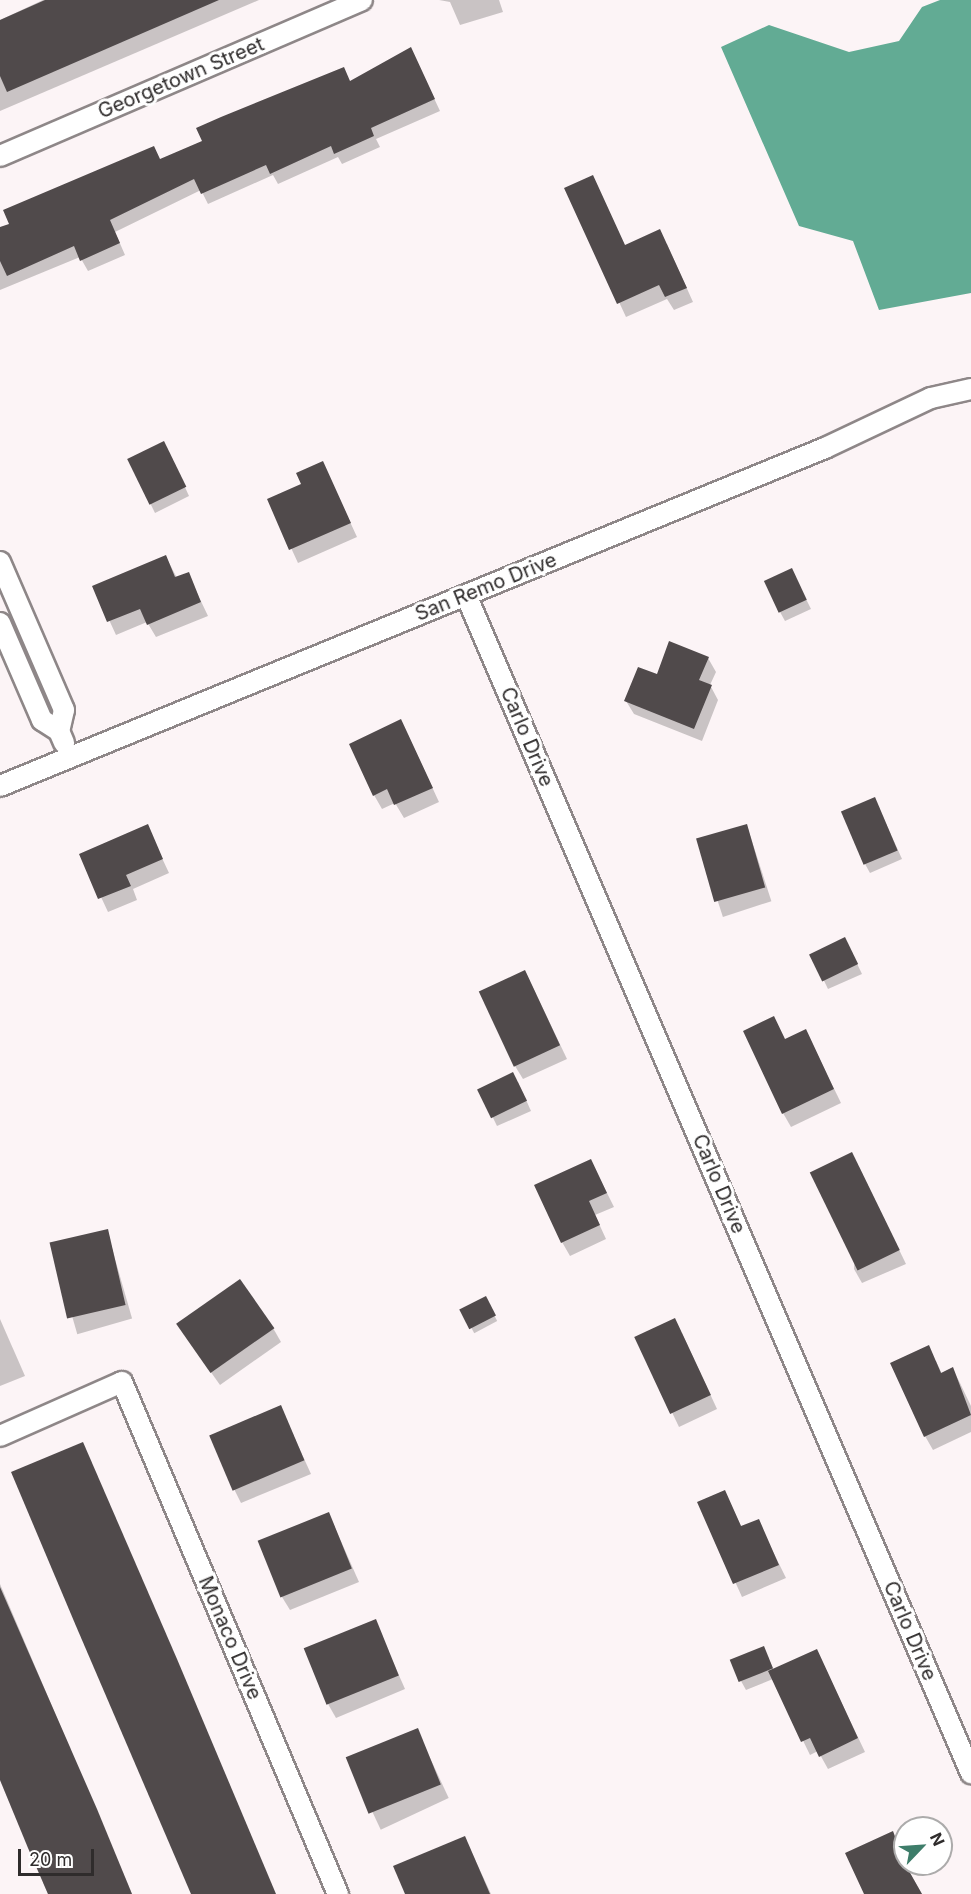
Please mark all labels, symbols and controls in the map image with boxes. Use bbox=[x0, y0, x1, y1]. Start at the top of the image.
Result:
street label: Georgetown Street bbox=[94, 32, 268, 124]
street label: San Remo Drive bbox=[412, 548, 560, 626]
street label: Carlo Drive bbox=[495, 684, 559, 790]
street label: Carlo Drive bbox=[687, 1131, 751, 1237]
street label: Monaco Drive bbox=[193, 1573, 267, 1703]
street label: Carlo Drive bbox=[878, 1578, 942, 1684]
north arrow bbox=[893, 1816, 953, 1876]
text: N bbox=[926, 1829, 949, 1849]
scale bar bbox=[21, 1837, 98, 1875]
text: 20 m bbox=[29, 1849, 72, 1870]

